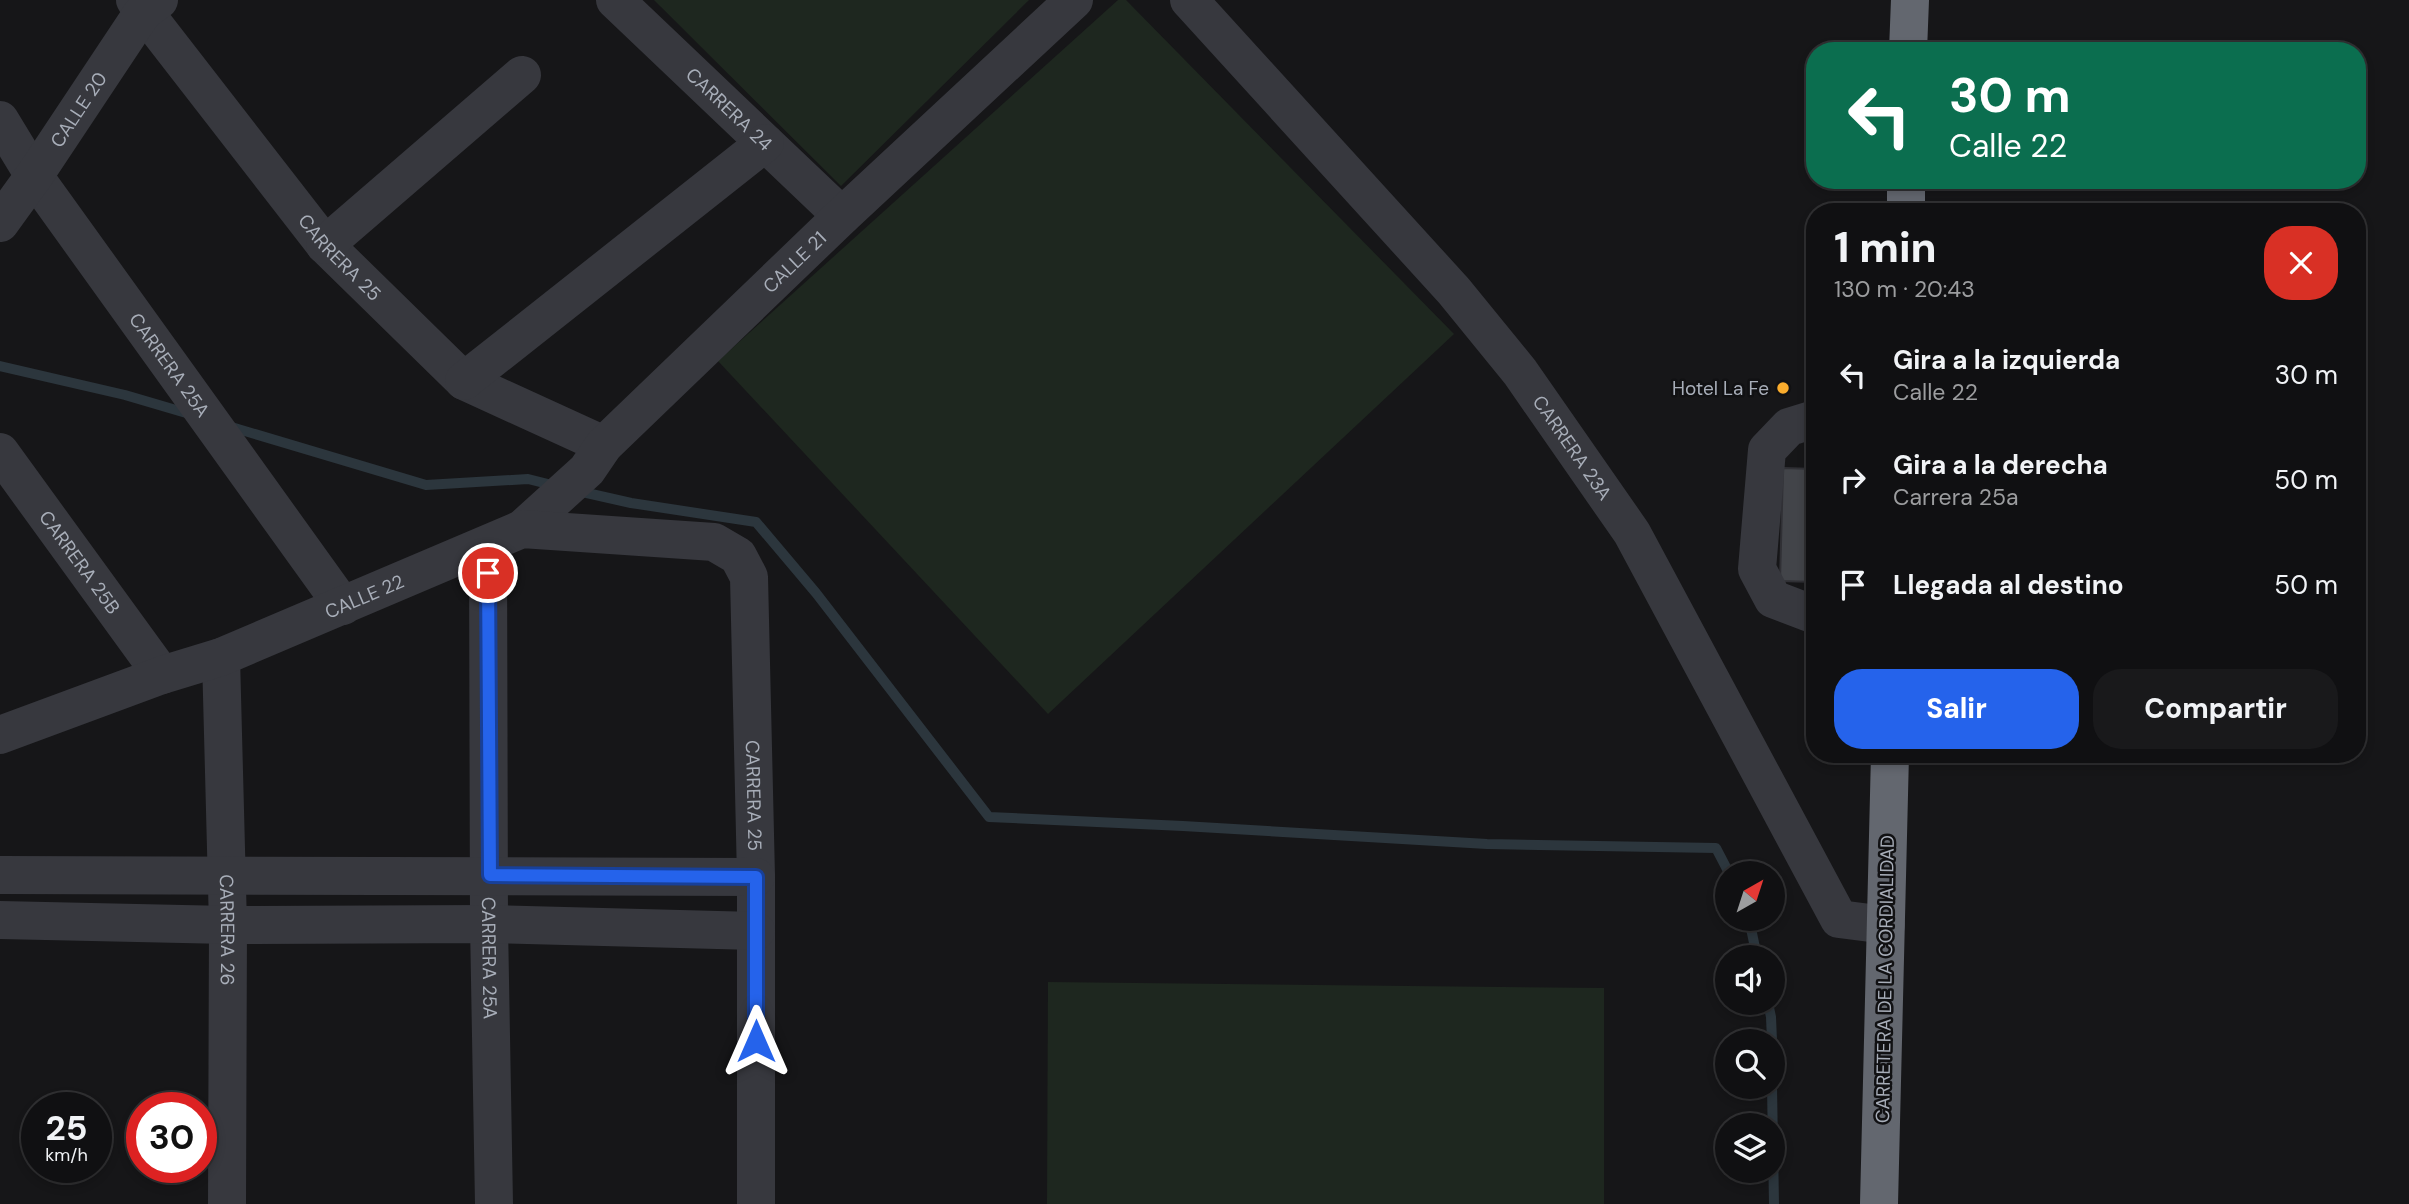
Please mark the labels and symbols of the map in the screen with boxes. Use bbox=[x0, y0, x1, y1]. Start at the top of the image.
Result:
street label: CARRERA 24 bbox=[681, 62, 778, 156]
street label: CALLE 20 bbox=[44, 67, 112, 152]
street label: CARRERA 25 bbox=[293, 209, 387, 306]
street label: CALLE 21 bbox=[757, 226, 831, 298]
street label: CARRERA 25A bbox=[124, 308, 216, 422]
place label: Hotel La Fe bbox=[1672, 376, 1769, 401]
marker: Hotel La Fe bbox=[1775, 380, 1791, 396]
street label: CARRERA 23A bbox=[1527, 390, 1618, 505]
street label: CARRERA 25B bbox=[34, 505, 126, 619]
pin bbox=[458, 543, 518, 603]
street label: CALLE 22 bbox=[321, 568, 408, 624]
street label: CARRERA 25 bbox=[740, 740, 768, 851]
street label: CARRETERA DE LA CORDIALIDAD bbox=[1870, 835, 1900, 1123]
north arrow bbox=[1715, 861, 1785, 931]
street label: CARRERA 26 bbox=[214, 874, 241, 986]
street label: CARRERA 25A bbox=[476, 897, 503, 1020]
position arrow bbox=[719, 1004, 793, 1078]
speed limit sign: 30 bbox=[126, 1092, 217, 1183]

